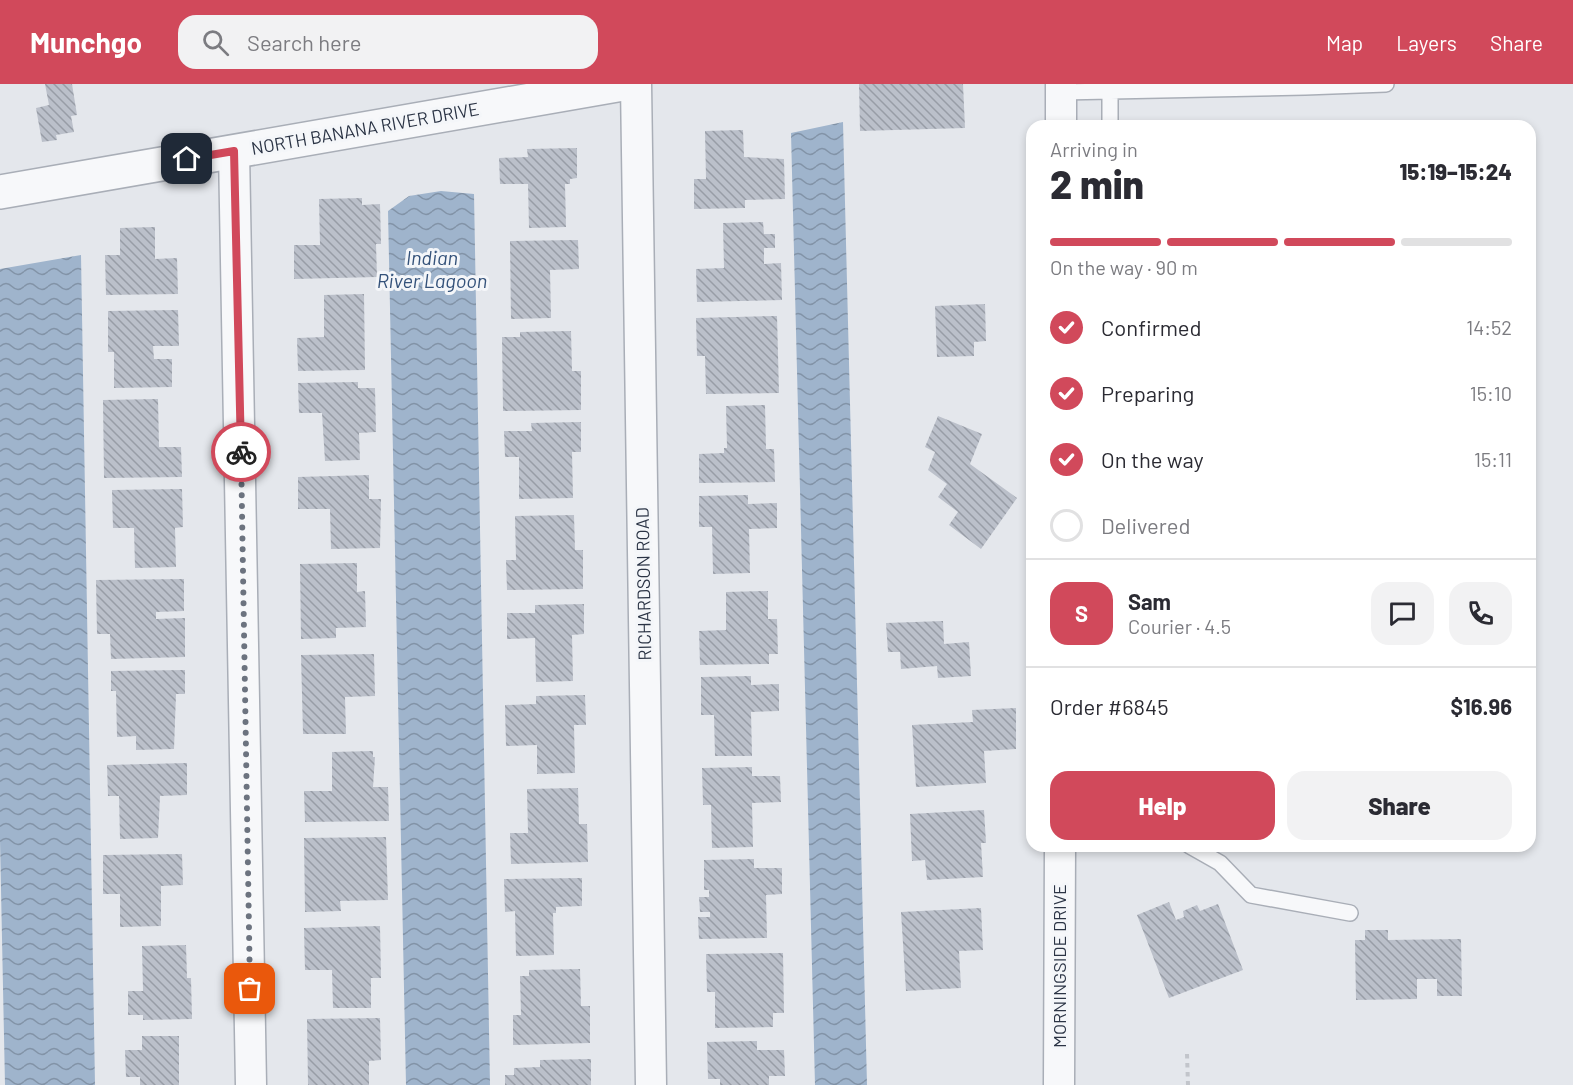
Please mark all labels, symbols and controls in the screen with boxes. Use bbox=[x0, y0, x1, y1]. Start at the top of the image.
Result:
search box bbox=[178, 15, 598, 69]
text: Munchgo bbox=[30, 25, 142, 59]
icon: search bbox=[199, 26, 232, 59]
text: Search here bbox=[247, 29, 361, 55]
text: Map bbox=[1326, 30, 1363, 55]
text: Layers bbox=[1396, 30, 1457, 55]
text: Share bbox=[1490, 30, 1543, 55]
street label: NORTH BANANA RIVER DRIVE bbox=[249, 97, 481, 159]
pin bbox=[161, 133, 212, 184]
text: Arriving in bbox=[1050, 137, 1138, 161]
icon: home bbox=[170, 142, 203, 175]
text: 15:19–15:24 bbox=[1399, 158, 1512, 184]
text: 2 min bbox=[1050, 160, 1144, 207]
water label: Indian River Lagoon bbox=[377, 245, 487, 292]
text: On the way · 90 m bbox=[1050, 255, 1198, 279]
icon: check bbox=[1050, 311, 1083, 344]
text: Confirmed bbox=[1101, 314, 1201, 340]
text: 14:52 bbox=[1466, 315, 1512, 339]
icon: check bbox=[1050, 377, 1083, 410]
text: Preparing bbox=[1101, 380, 1194, 406]
text: 15:10 bbox=[1470, 381, 1512, 405]
courier bbox=[211, 422, 271, 482]
icon: bike bbox=[225, 436, 258, 469]
icon: check bbox=[1050, 443, 1083, 476]
text: On the way bbox=[1101, 446, 1204, 472]
text: 15:11 bbox=[1474, 447, 1512, 471]
street label: RICHARDSON ROAD bbox=[631, 507, 655, 661]
text: Delivered bbox=[1101, 512, 1190, 538]
button: chat bbox=[1371, 582, 1434, 645]
button: phone bbox=[1449, 582, 1512, 645]
text: Sam bbox=[1128, 588, 1171, 614]
text: S bbox=[1075, 600, 1088, 626]
text: Courier · 4.5 bbox=[1128, 614, 1231, 638]
text: Order #6845 bbox=[1050, 693, 1168, 719]
text: $16.96 bbox=[1450, 693, 1512, 719]
button: Help bbox=[1050, 771, 1275, 840]
button: Share bbox=[1287, 771, 1512, 840]
street label: MORNINGSIDE DRIVE bbox=[1048, 884, 1070, 1048]
pin bbox=[224, 963, 275, 1014]
icon: bag bbox=[233, 972, 266, 1005]

